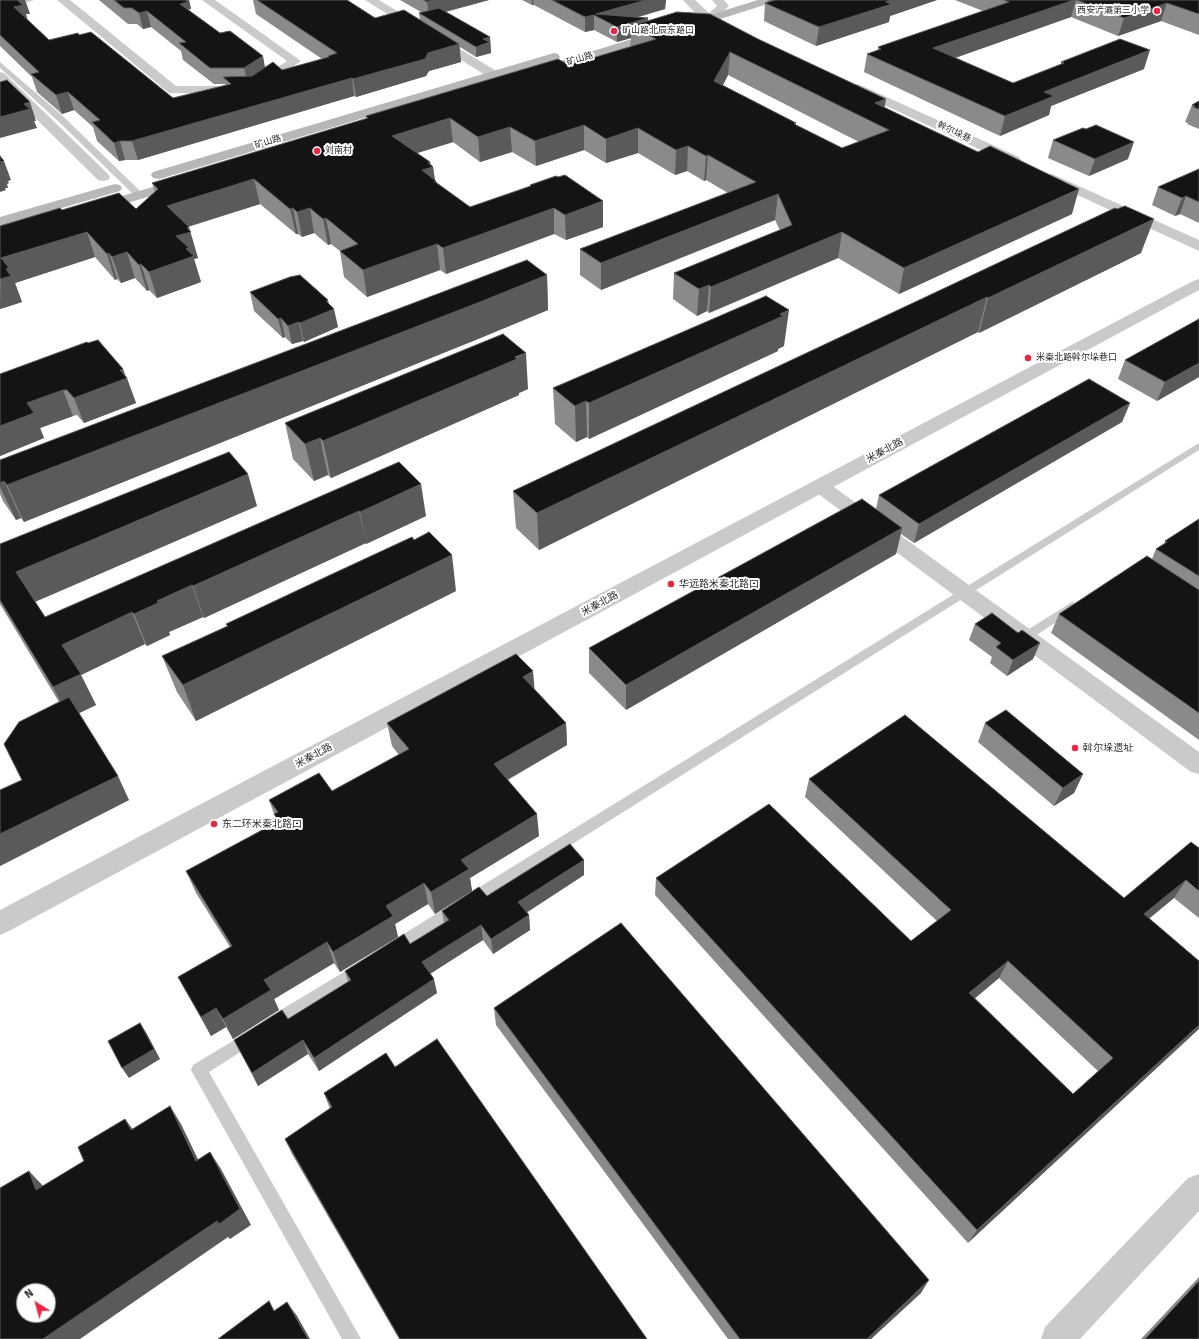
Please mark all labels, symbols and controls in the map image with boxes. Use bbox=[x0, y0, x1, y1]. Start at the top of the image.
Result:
place label: 西安浐灞第三小学 bbox=[1077, 6, 1149, 16]
marker: 西安浐灞第三小学 bbox=[1152, 6, 1162, 16]
marker: 矿山路北辰东路口 bbox=[609, 26, 619, 36]
place label: 矿山路北辰东路口 bbox=[622, 26, 694, 36]
street label: 矿山路 bbox=[566, 50, 594, 68]
street label: 幹尔垛巷 bbox=[935, 119, 973, 145]
street label: 矿山路 bbox=[254, 133, 282, 151]
marker: 刘南村 bbox=[312, 146, 322, 156]
place label: 刘南村 bbox=[325, 146, 352, 156]
marker: 米秦北路斡尔垛巷口 bbox=[1023, 353, 1033, 363]
place label: 米秦北路斡尔垛巷口 bbox=[1036, 353, 1117, 363]
street label: 米秦北路 bbox=[865, 436, 905, 466]
place label: 华远路米秦北路口 bbox=[679, 578, 759, 590]
marker: 华远路米秦北路口 bbox=[666, 579, 676, 589]
street label: 米秦北路 bbox=[580, 589, 620, 619]
street label: 米秦北路 bbox=[294, 741, 334, 771]
place label: 斡尔垛遗址 bbox=[1083, 742, 1133, 754]
marker: 斡尔垛遗址 bbox=[1070, 743, 1080, 753]
place label: 东二环米秦北路口 bbox=[222, 818, 302, 830]
marker: 东二环米秦北路口 bbox=[209, 819, 219, 829]
north arrow bbox=[16, 1283, 56, 1323]
text: N bbox=[22, 1286, 36, 1301]

